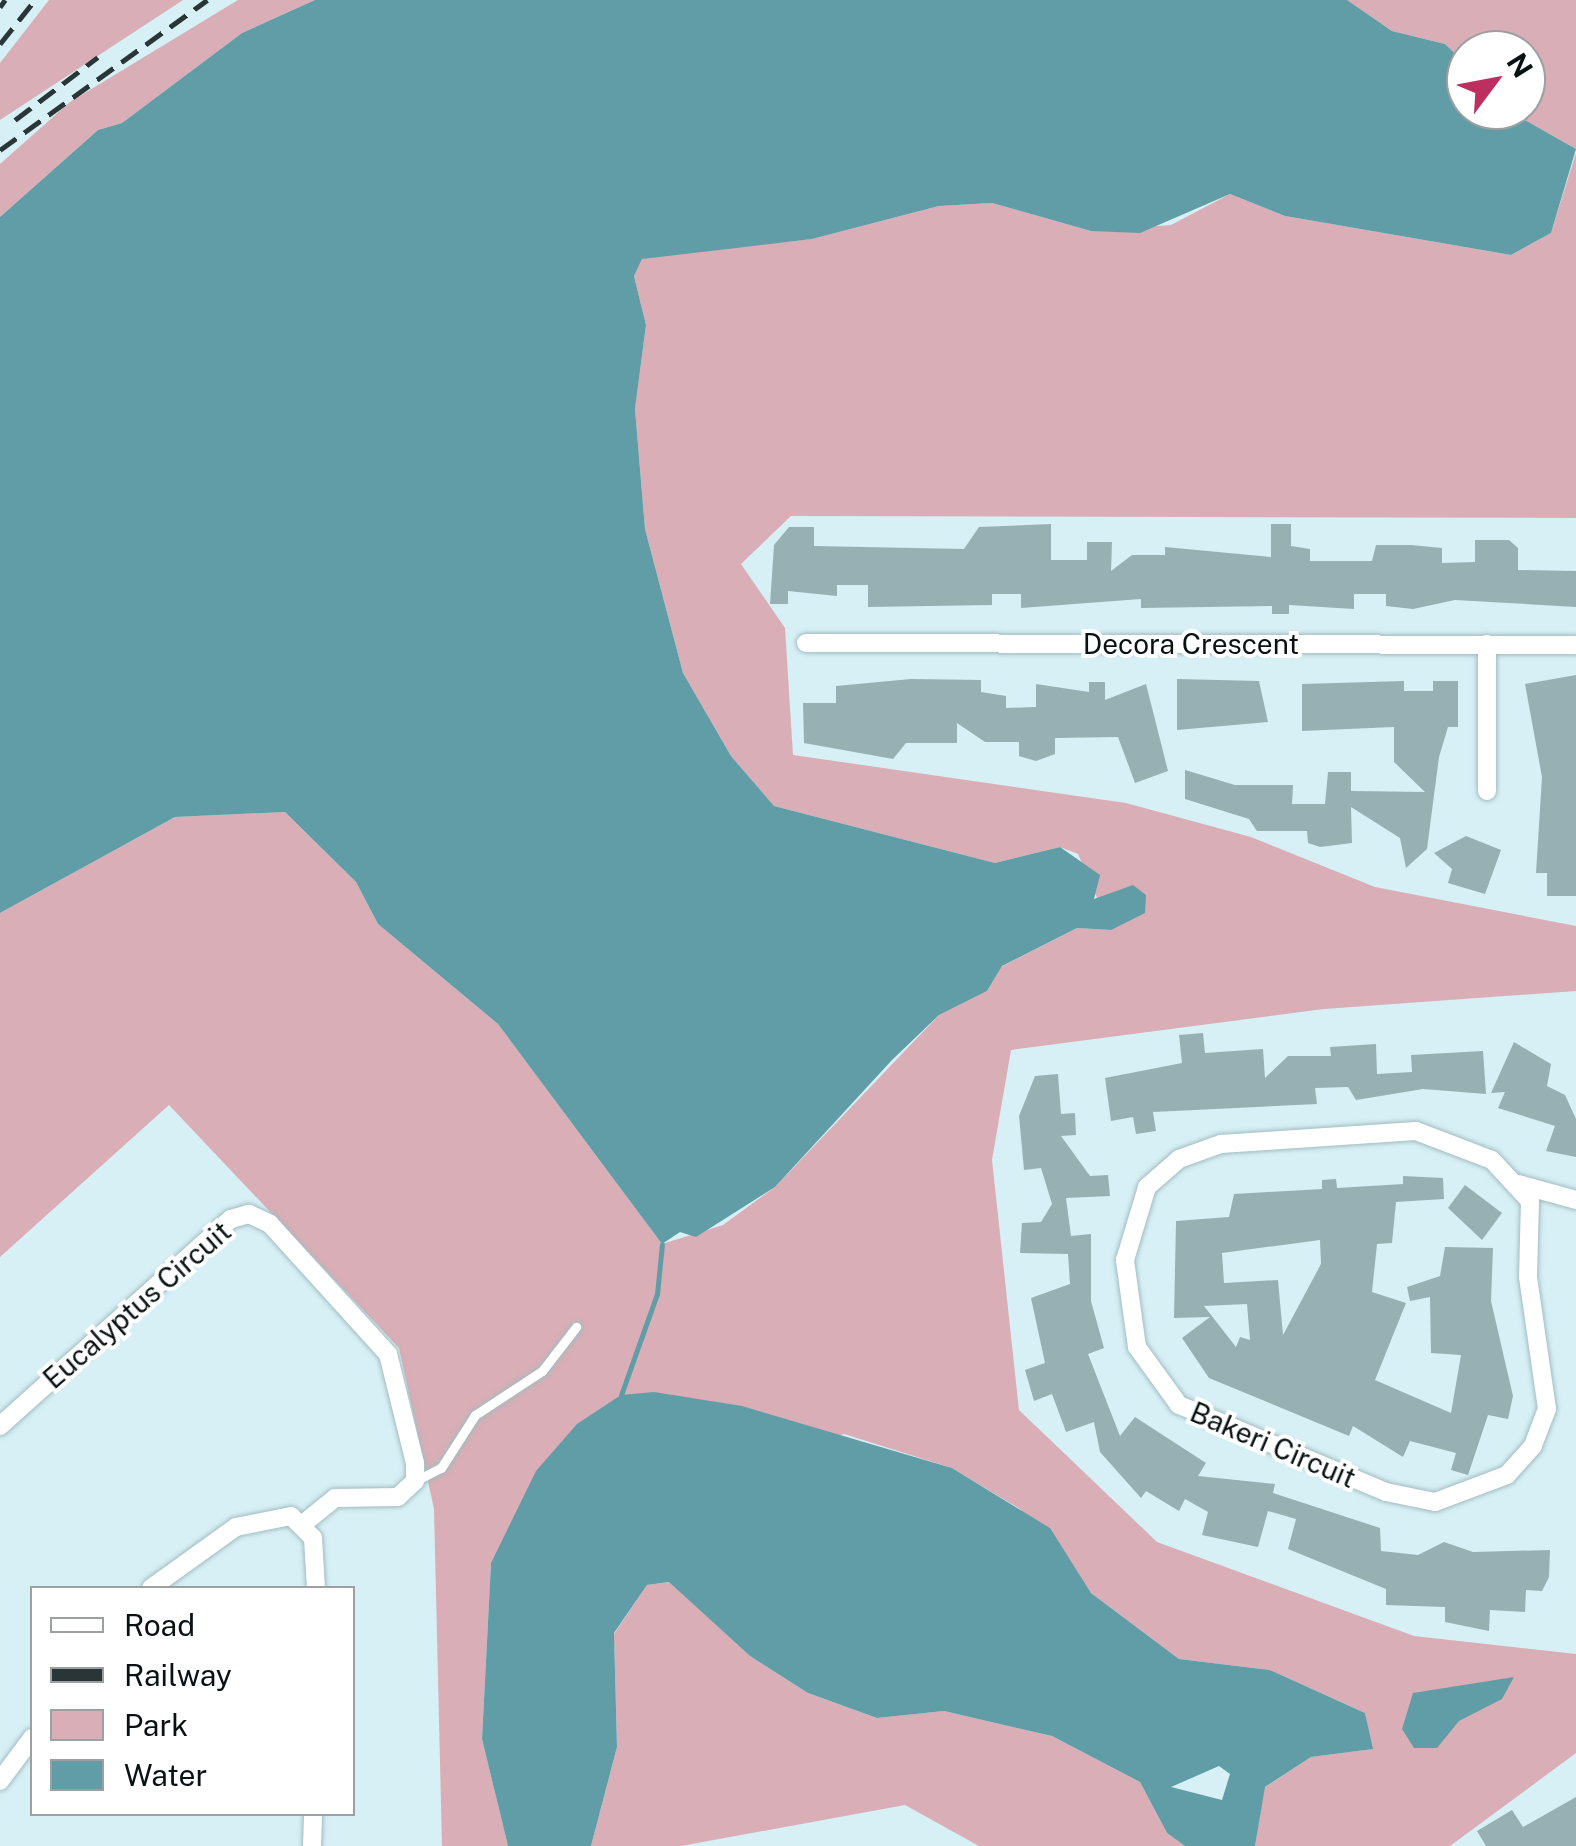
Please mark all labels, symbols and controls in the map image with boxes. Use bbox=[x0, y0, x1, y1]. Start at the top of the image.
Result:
north arrow bbox=[1446, 30, 1546, 130]
text: N bbox=[1500, 47, 1540, 83]
street label: Decora Crescent bbox=[1083, 627, 1299, 661]
street label: Eucalyptus Circuit bbox=[36, 1214, 238, 1396]
street label: Bakeri Circuit bbox=[1185, 1395, 1361, 1495]
legend bbox=[30, 1586, 355, 1816]
text: Road bbox=[124, 1607, 195, 1643]
text: Railway bbox=[124, 1657, 232, 1693]
text: Park bbox=[124, 1707, 188, 1743]
text: Water bbox=[124, 1757, 207, 1793]

